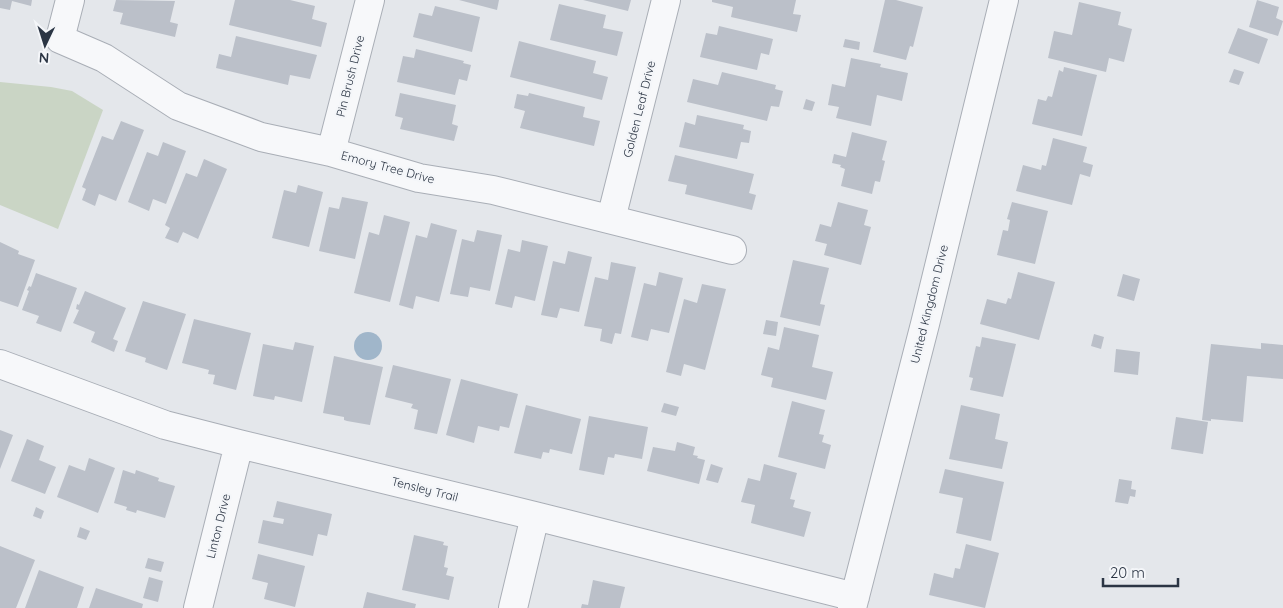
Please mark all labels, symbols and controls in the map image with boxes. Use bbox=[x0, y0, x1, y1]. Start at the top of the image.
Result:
north arrow bbox=[20, 20, 70, 70]
street label: Pin Brush Drive bbox=[333, 33, 367, 118]
text: N bbox=[38, 49, 50, 67]
street label: Golden Leaf Drive bbox=[620, 59, 658, 159]
street label: Emory Tree Drive bbox=[340, 147, 437, 187]
street label: United Kingdom Drive bbox=[907, 243, 951, 365]
street label: Tensley Trail bbox=[390, 473, 460, 505]
street label: Linton Drive bbox=[203, 492, 233, 560]
scale bar bbox=[1103, 556, 1178, 588]
text: 20 m bbox=[1110, 563, 1145, 582]

